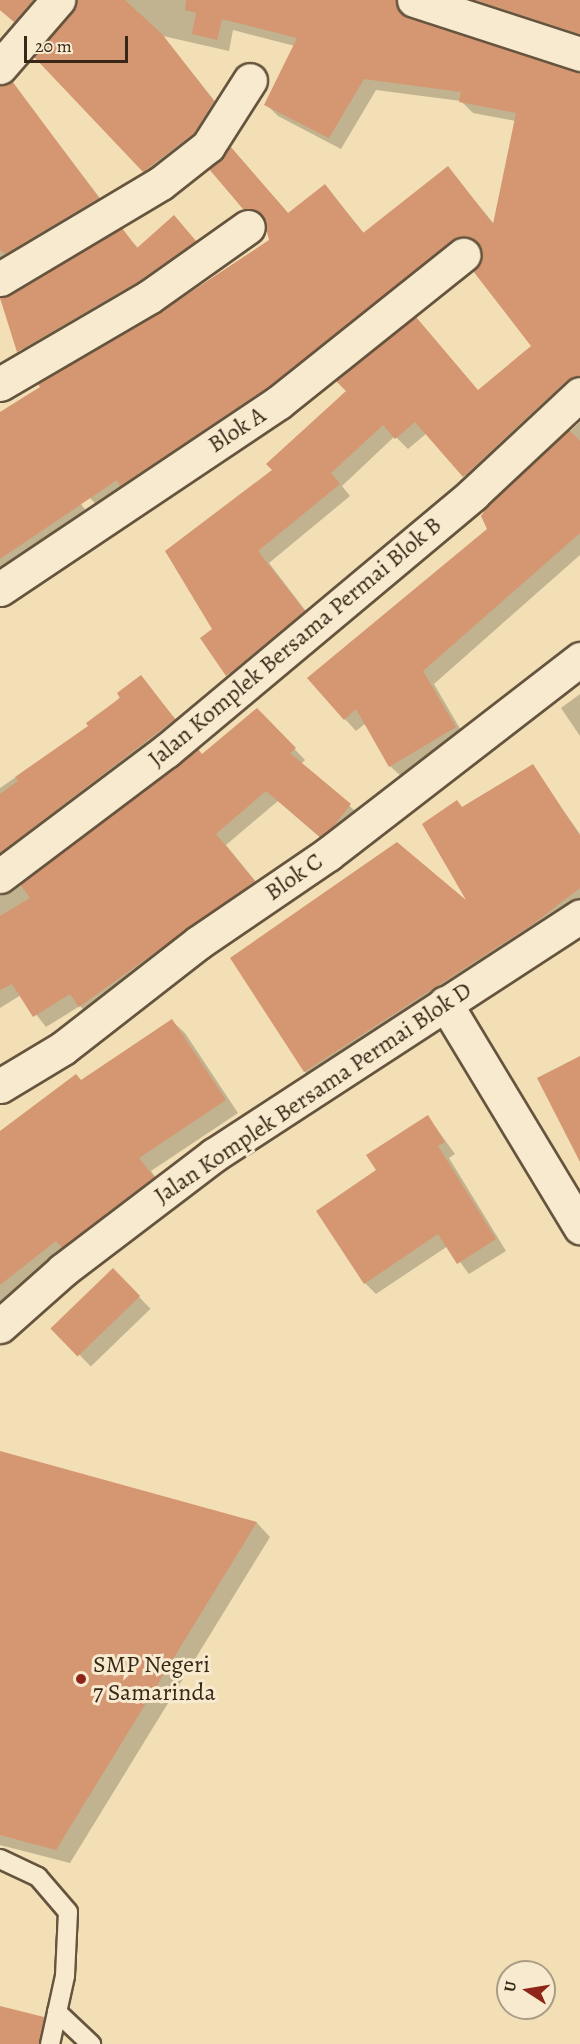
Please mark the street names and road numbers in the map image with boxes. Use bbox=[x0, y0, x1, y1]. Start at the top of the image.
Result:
street label: Blok A bbox=[203, 401, 271, 459]
street label: Jalan Komplek Bersama Permai Blok B bbox=[142, 511, 448, 773]
street label: Blok C bbox=[260, 847, 328, 907]
street label: Jalan Komplek Bersama Permai Blok D bbox=[149, 976, 477, 1210]

